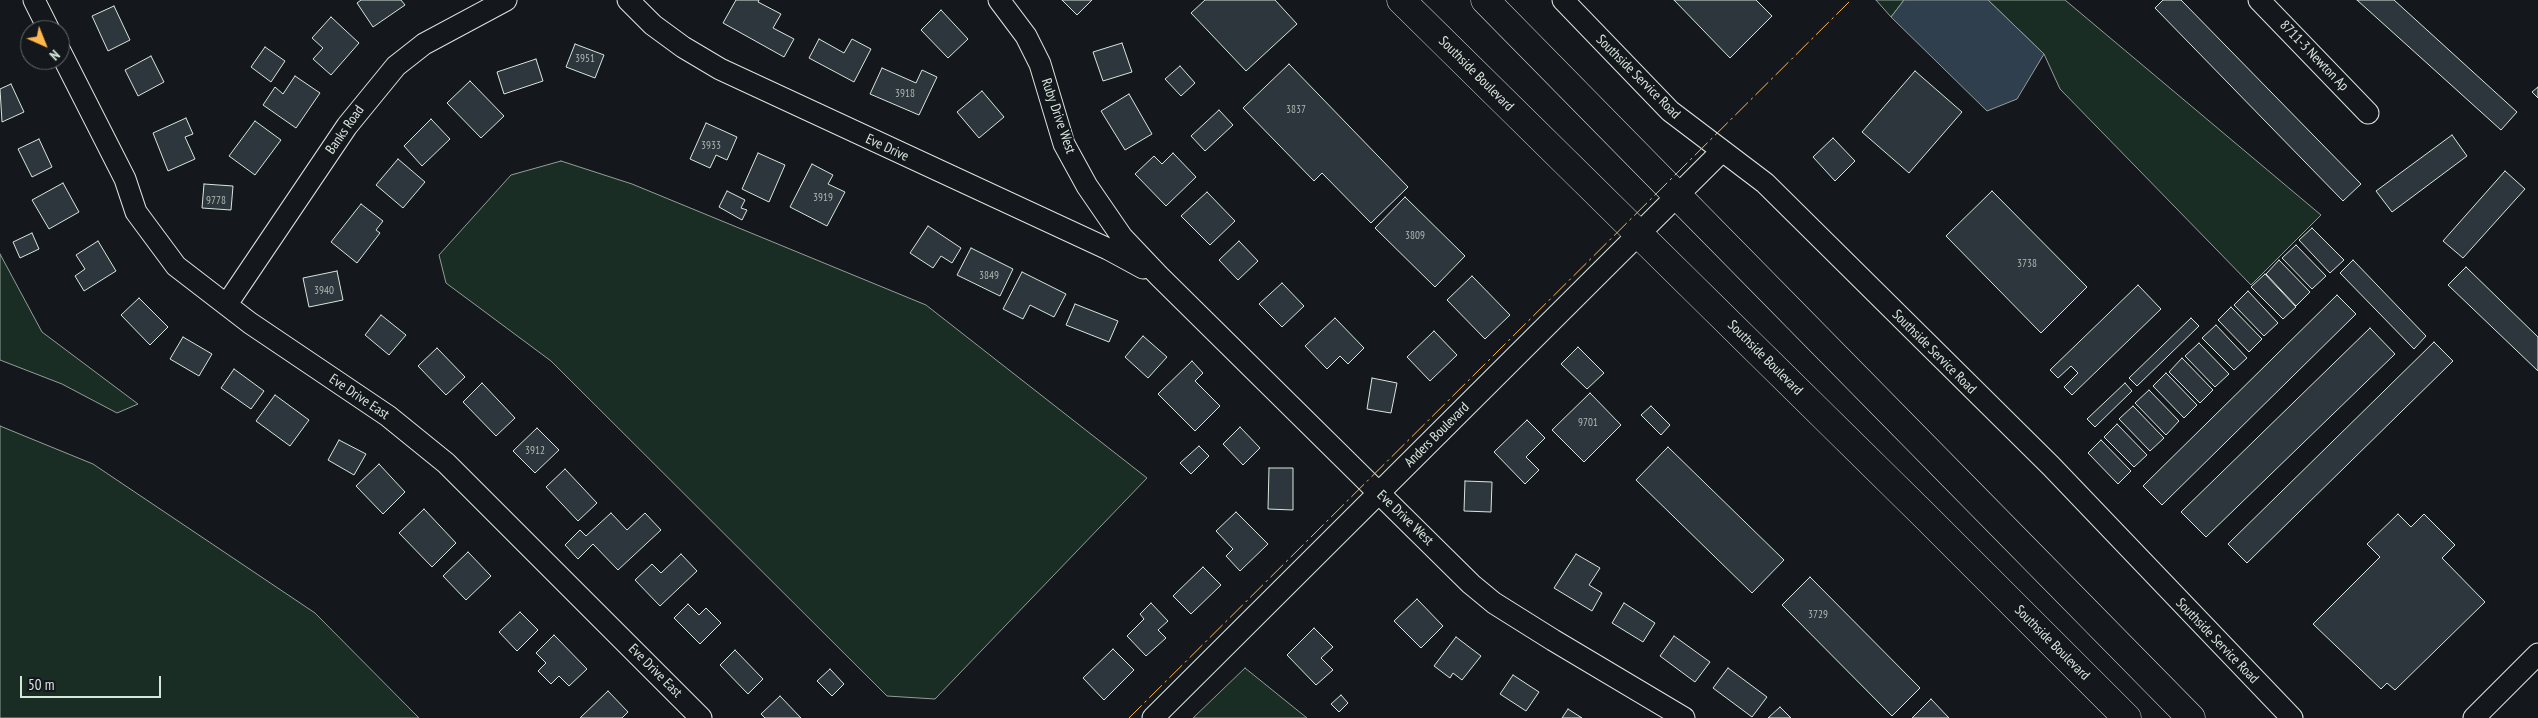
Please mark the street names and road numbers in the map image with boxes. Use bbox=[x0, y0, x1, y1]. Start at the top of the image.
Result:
street label: 8711-3 Newton Ap bbox=[2276, 17, 2352, 95]
street label: Southside Service Road bbox=[1592, 31, 1684, 123]
street label: Southside Boulevard bbox=[1435, 33, 1517, 115]
street label: Ruby Drive West bbox=[1037, 76, 1079, 156]
street label: Banks Road bbox=[322, 103, 368, 157]
street label: Eve Drive bbox=[863, 131, 911, 165]
street label: Southside Service Road bbox=[1888, 306, 1980, 398]
street label: Southside Boulevard bbox=[1724, 317, 1806, 399]
street label: Eve Drive East bbox=[326, 371, 392, 423]
street label: Anders Boulevard bbox=[1401, 399, 1473, 471]
street label: Eve Drive West bbox=[1373, 487, 1437, 549]
street label: Southside Service Road bbox=[2172, 595, 2262, 687]
street label: Southside Boulevard bbox=[2011, 602, 2093, 684]
street label: Eve Drive East bbox=[625, 641, 685, 701]

